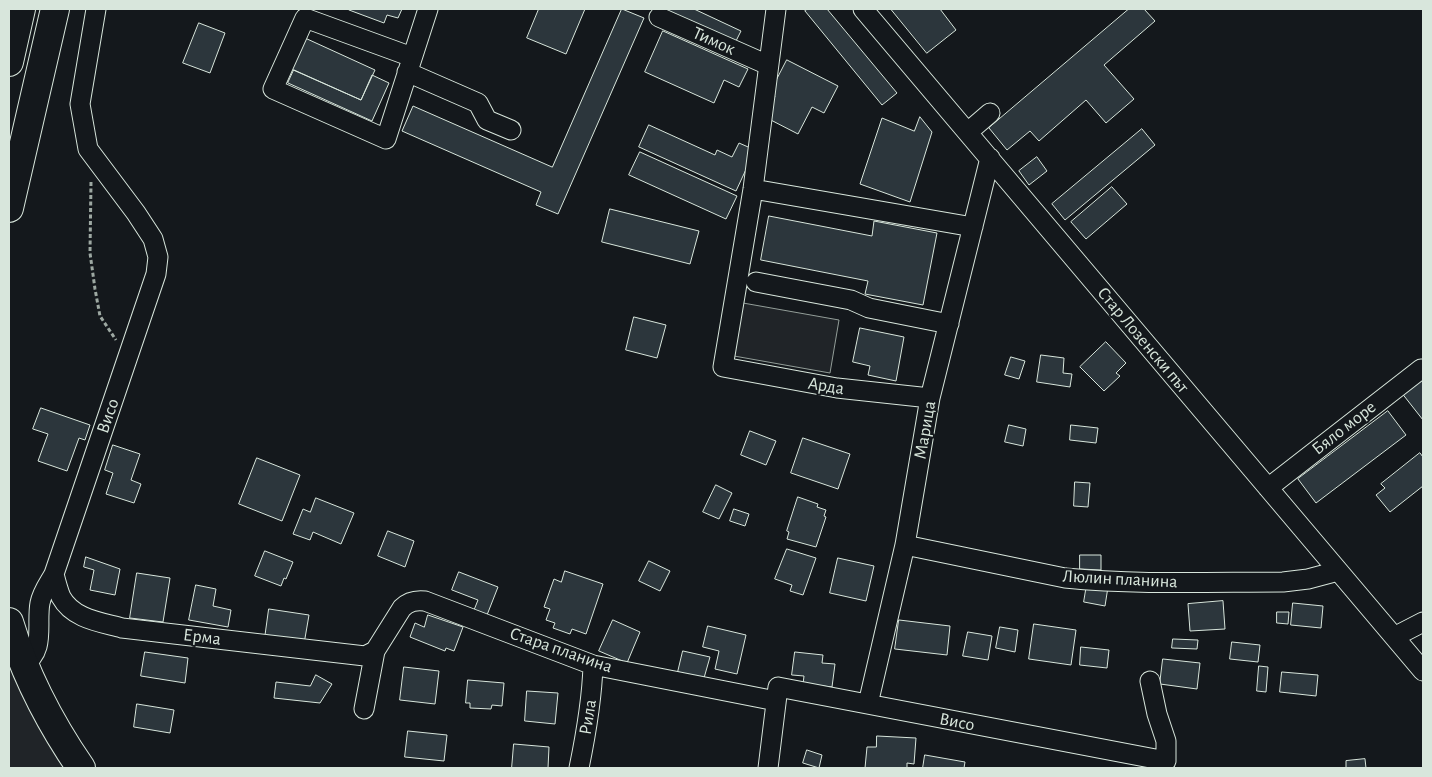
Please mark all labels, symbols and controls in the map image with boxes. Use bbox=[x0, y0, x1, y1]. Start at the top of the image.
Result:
street label: Тимок bbox=[689, 22, 739, 60]
street label: Стар Лозенски път bbox=[1092, 283, 1194, 397]
street label: Арда bbox=[806, 372, 846, 400]
street label: Висо bbox=[92, 396, 124, 436]
street label: Бяло море bbox=[1308, 396, 1380, 460]
street label: Марица bbox=[909, 399, 941, 461]
street label: Люлин планина bbox=[1062, 565, 1178, 593]
street label: Стара планина bbox=[507, 622, 615, 678]
street label: Ерма bbox=[182, 624, 222, 650]
street label: Рила bbox=[575, 698, 601, 736]
street label: Висо bbox=[938, 708, 976, 736]

